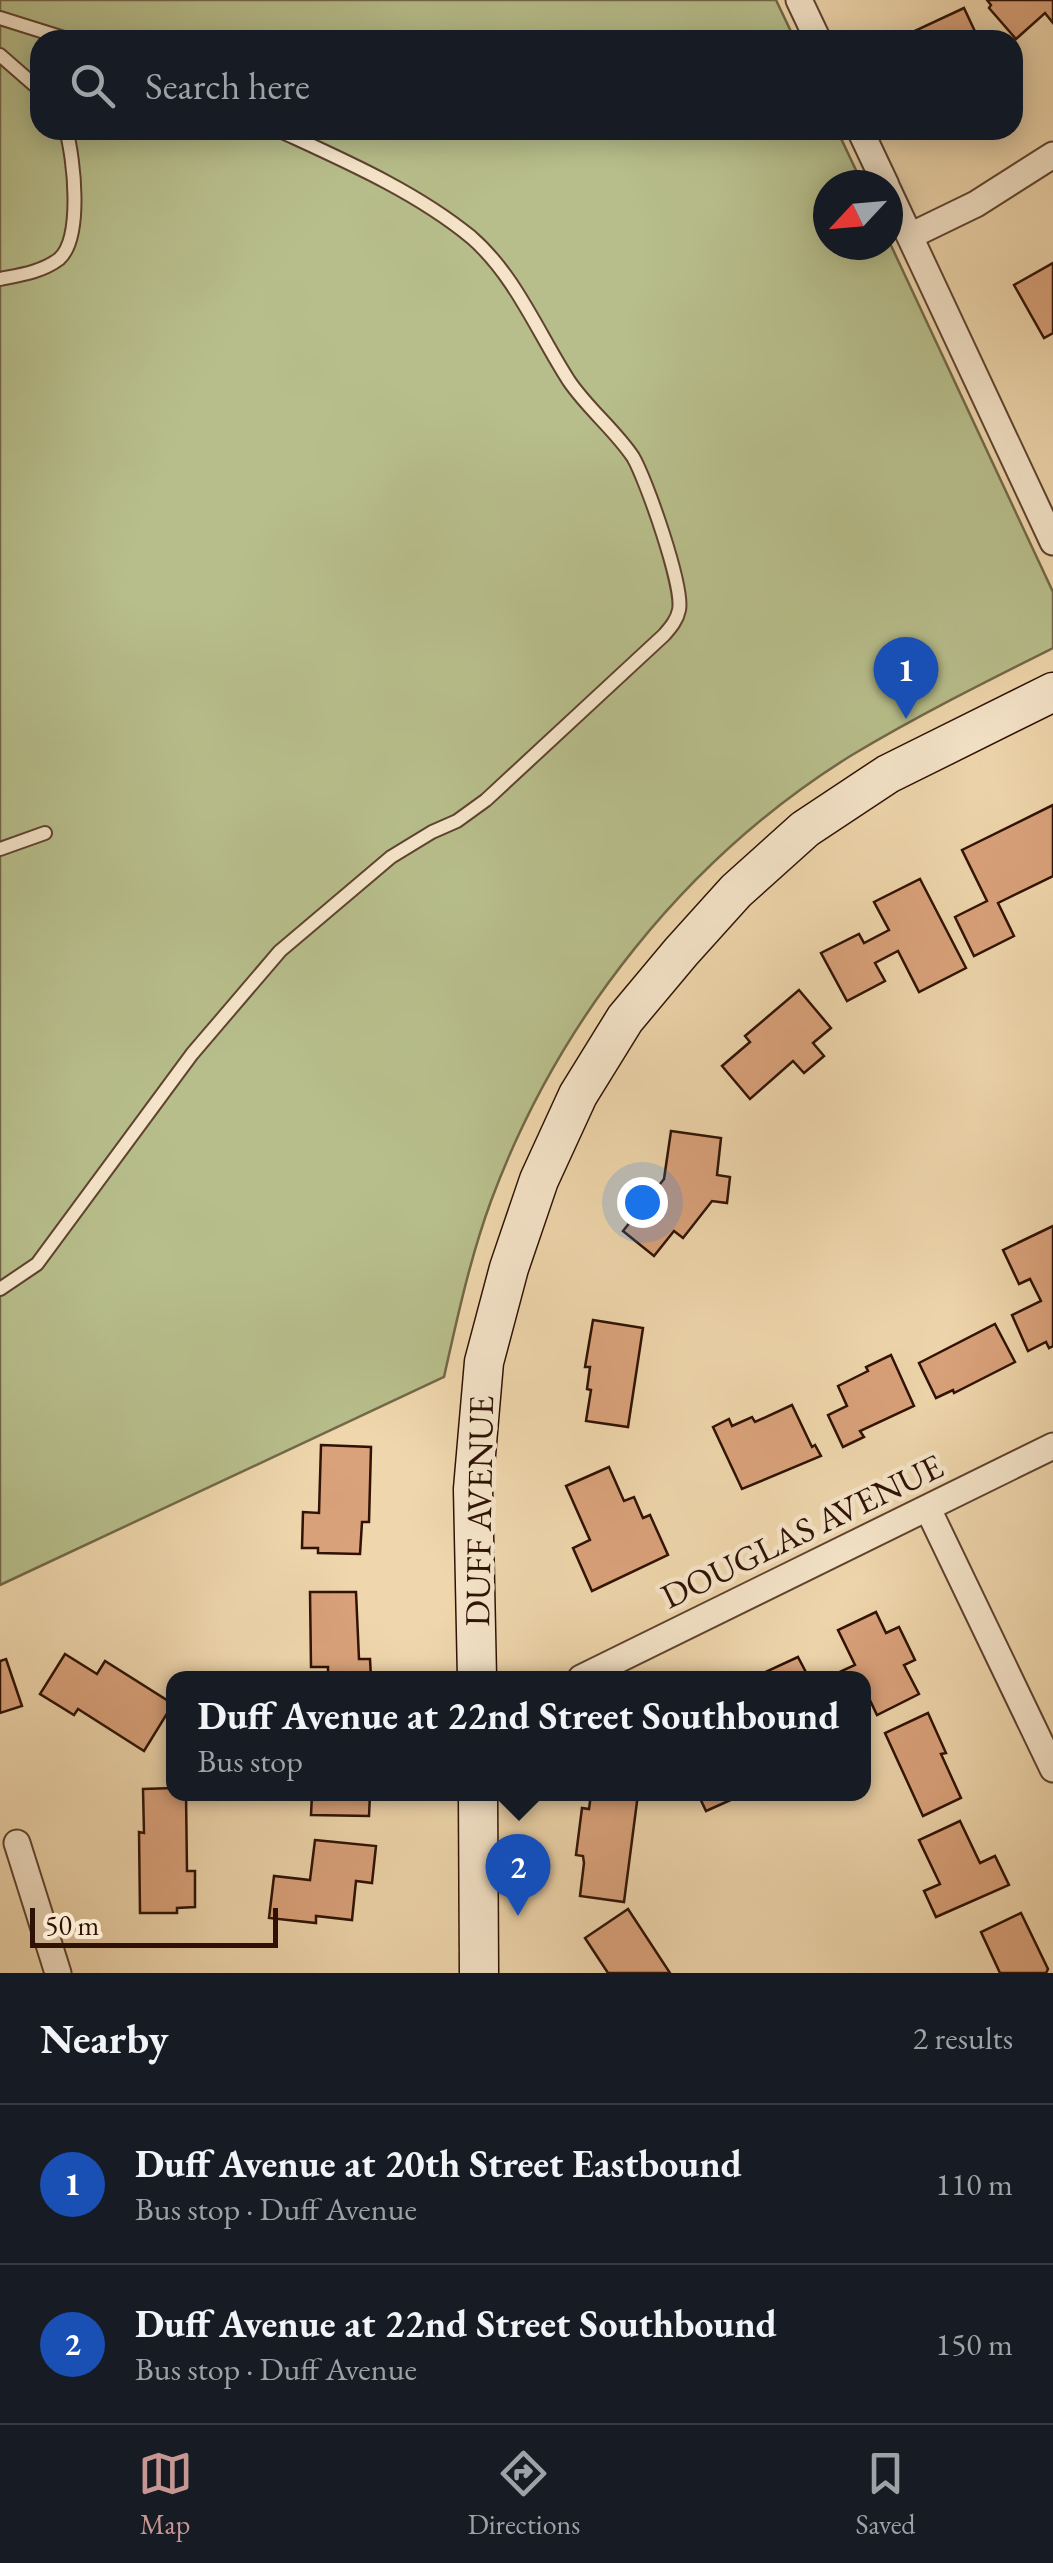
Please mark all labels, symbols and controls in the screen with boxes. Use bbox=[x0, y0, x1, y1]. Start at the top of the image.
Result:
search box bbox=[30, 30, 1023, 140]
icon: search bbox=[65, 58, 120, 113]
text: Search here bbox=[145, 61, 310, 110]
north arrow bbox=[813, 170, 903, 260]
pin: 1 bbox=[874, 636, 938, 719]
your location bbox=[617, 1177, 668, 1228]
street label: DUFF AVENUE bbox=[454, 1395, 503, 1627]
street label: DOUGLAS AVENUE bbox=[653, 1443, 950, 1618]
popup bbox=[166, 1671, 871, 1801]
text: Duff Avenue at 22nd Street Southbound bbox=[198, 1691, 839, 1740]
text: Bus stop bbox=[198, 1740, 303, 1782]
pin: 2 bbox=[486, 1834, 550, 1916]
scale bar bbox=[30, 1903, 278, 1948]
text: 50 m bbox=[45, 1907, 99, 1943]
text: Nearby bbox=[40, 2011, 169, 2066]
text: 2 results bbox=[913, 2017, 1013, 2059]
text: Duff Avenue at 20th Street Eastbound bbox=[135, 2139, 742, 2188]
text: 1 bbox=[64, 2163, 81, 2205]
text: 110 m bbox=[936, 2163, 1013, 2205]
text: Bus stop · Duff Avenue bbox=[135, 2188, 417, 2230]
text: Duff Avenue at 22nd Street Southbound bbox=[135, 2299, 777, 2348]
text: 2 bbox=[64, 2323, 81, 2365]
text: 150 m bbox=[936, 2323, 1013, 2365]
text: Bus stop · Duff Avenue bbox=[135, 2348, 417, 2390]
tab: Map bbox=[138, 2446, 193, 2542]
tab: Directions bbox=[468, 2446, 580, 2542]
tab: Saved bbox=[855, 2446, 915, 2542]

